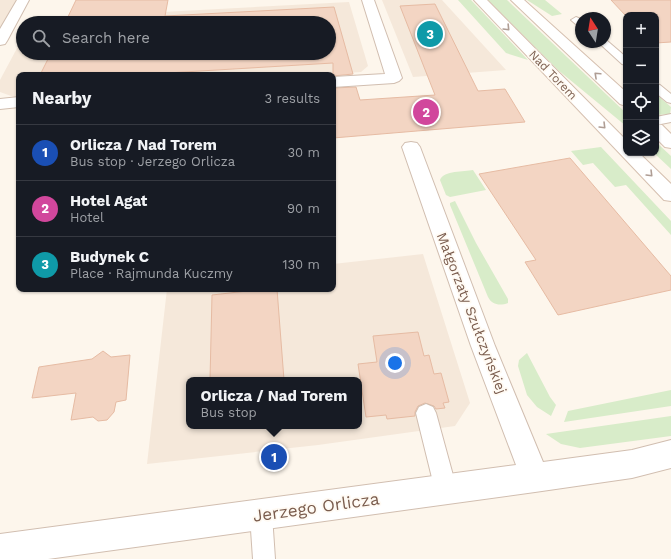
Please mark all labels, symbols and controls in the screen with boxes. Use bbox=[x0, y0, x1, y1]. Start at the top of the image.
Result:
north arrow bbox=[575, 12, 611, 48]
map controls bbox=[623, 12, 659, 156]
button: + bbox=[623, 12, 659, 48]
search box bbox=[16, 16, 336, 60]
pin: 3 bbox=[417, 19, 443, 49]
one-way arrow bbox=[502, 23, 510, 31]
icon: search bbox=[30, 27, 52, 49]
text: Search here bbox=[62, 29, 150, 47]
street label: Nad Torem bbox=[526, 47, 580, 103]
button: − bbox=[623, 48, 659, 84]
one-way arrow bbox=[595, 72, 602, 79]
button: locate bbox=[623, 84, 659, 120]
text: Nearby bbox=[32, 88, 91, 108]
text: 3 results bbox=[265, 91, 320, 106]
pin: 2 bbox=[413, 97, 439, 127]
button: layers bbox=[623, 120, 659, 156]
one-way arrow bbox=[598, 121, 606, 129]
text: Orlicza / Nad Torem bbox=[70, 136, 217, 154]
text: 1 bbox=[42, 145, 48, 160]
text: 30 m bbox=[288, 145, 320, 160]
text: Bus stop · Jerzego Orlicza bbox=[70, 154, 235, 169]
one-way arrow bbox=[645, 169, 653, 177]
text: Hotel Agat bbox=[70, 192, 147, 210]
text: 2 bbox=[41, 201, 49, 216]
text: 90 m bbox=[287, 201, 320, 216]
text: Hotel bbox=[70, 210, 104, 225]
street label: Małgorzaty Szułczyńskiej bbox=[434, 230, 510, 396]
text: Budynek C bbox=[70, 248, 149, 266]
text: 3 bbox=[41, 257, 49, 272]
text: 130 m bbox=[282, 257, 320, 272]
text: Place · Rajmunda Kuczmy bbox=[70, 266, 233, 281]
your location bbox=[385, 353, 405, 373]
popup bbox=[186, 377, 362, 429]
text: Orlicza / Nad Torem bbox=[201, 387, 347, 405]
text: Bus stop bbox=[201, 405, 257, 420]
pin: 1 bbox=[261, 442, 287, 472]
street label: Jerzego Orlicza bbox=[251, 488, 381, 526]

